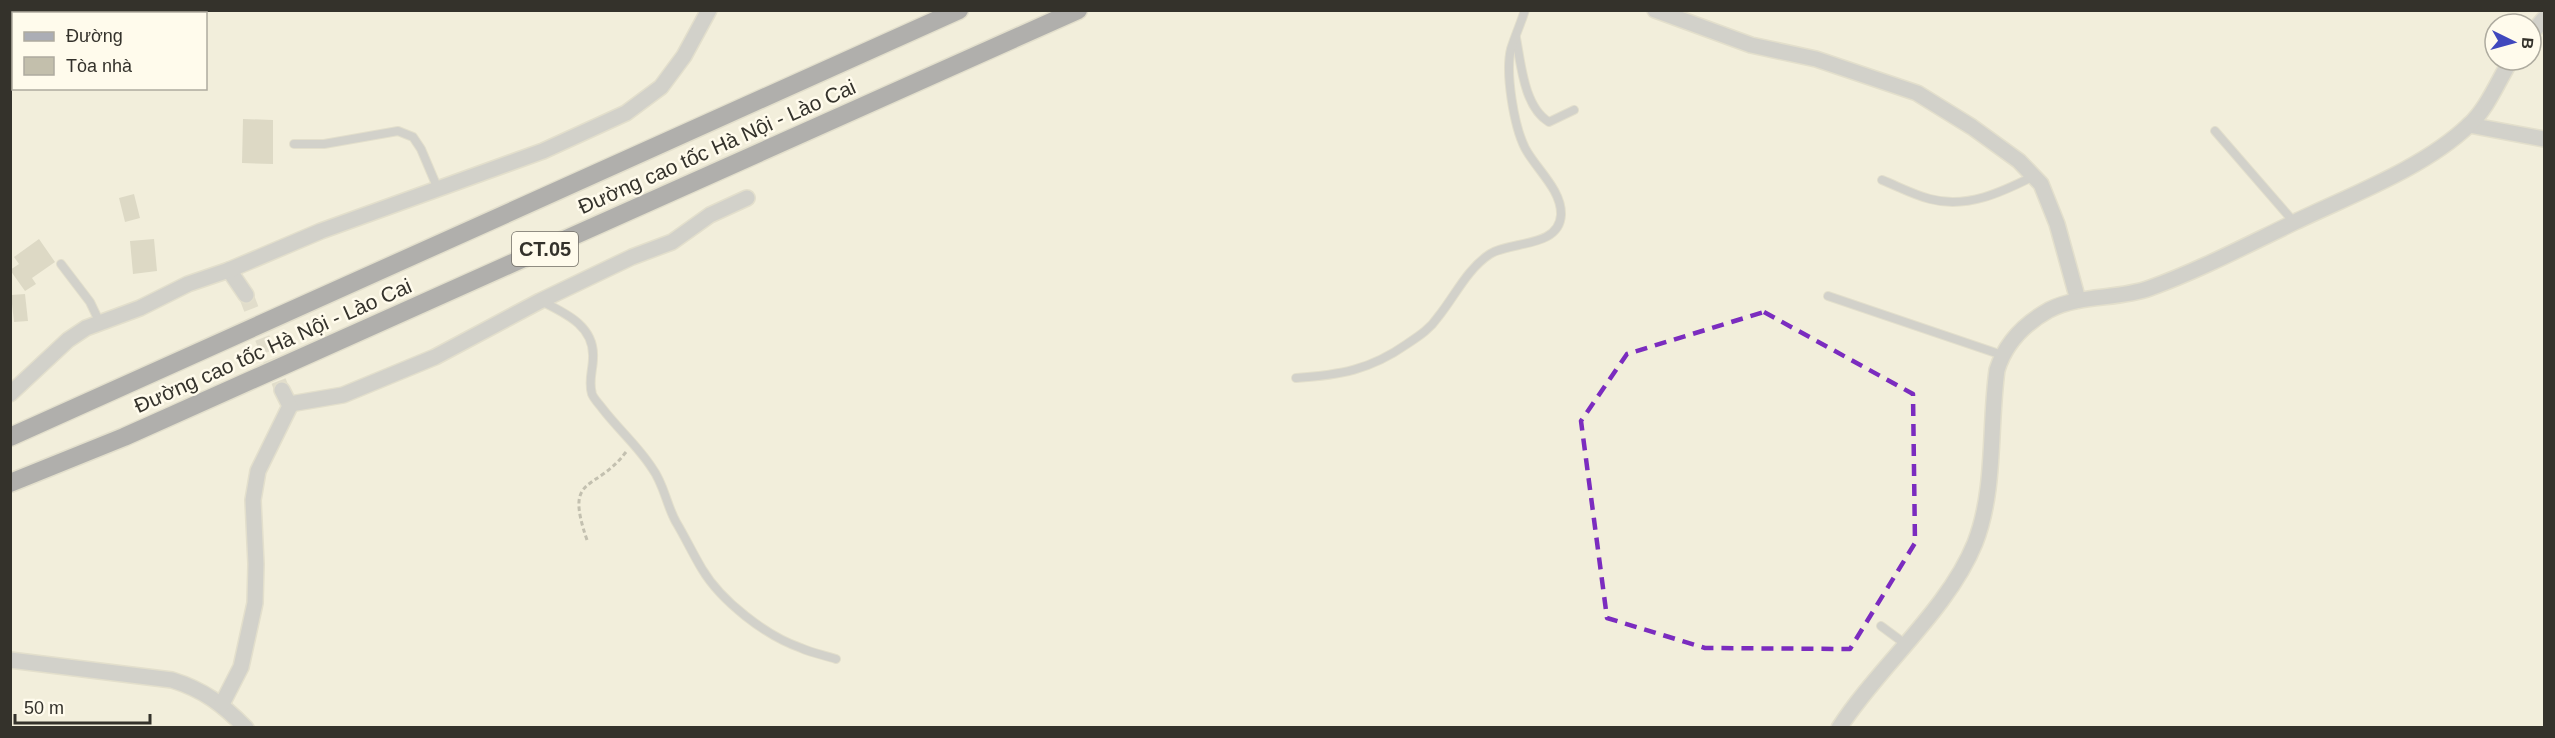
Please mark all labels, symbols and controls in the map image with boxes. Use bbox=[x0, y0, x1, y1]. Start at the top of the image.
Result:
legend bbox=[12, 12, 207, 90]
north arrow bbox=[2483, 12, 2543, 72]
text: Đường bbox=[66, 26, 123, 46]
text: B bbox=[2518, 37, 2536, 50]
text: Tòa nhà bbox=[66, 56, 133, 76]
street label: Đường cao tốc Hà Nội - Lào Cai bbox=[575, 75, 859, 218]
road number: CT.05 bbox=[512, 232, 578, 266]
street label: Đường cao tốc Hà Nội - Lào Cai bbox=[131, 274, 415, 417]
scale bar bbox=[15, 687, 150, 725]
text: 50 m bbox=[24, 698, 64, 718]

